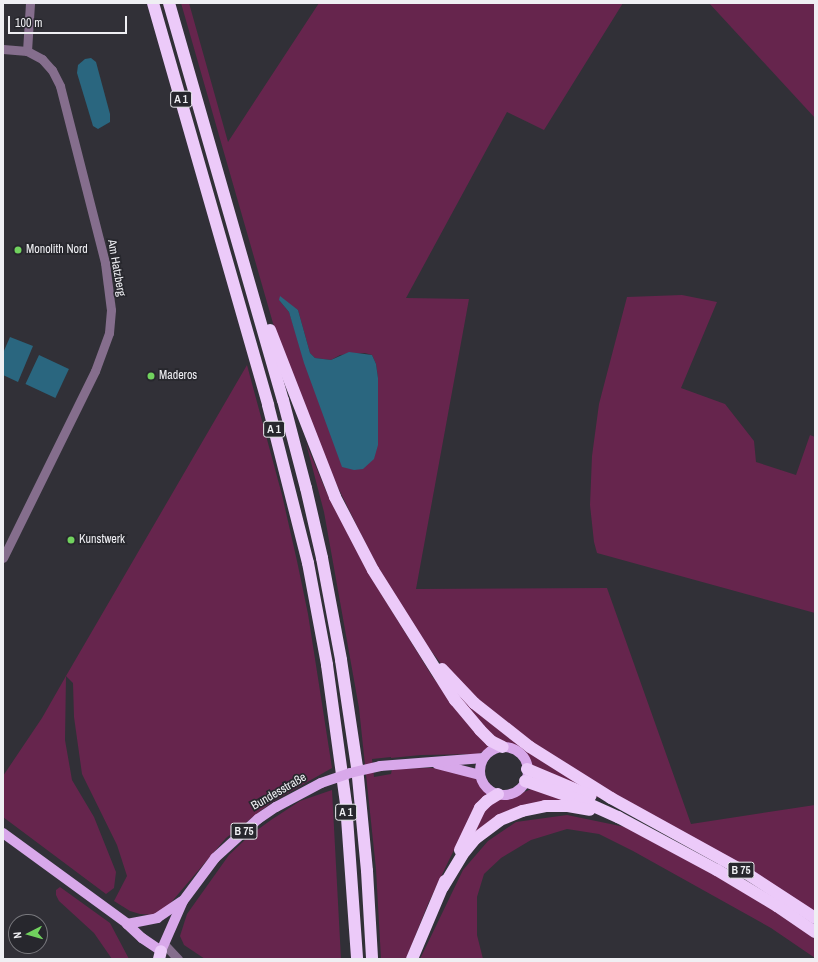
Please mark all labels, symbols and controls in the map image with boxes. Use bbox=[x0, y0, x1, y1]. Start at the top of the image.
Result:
scale bar bbox=[10, 8, 129, 34]
text: 100 m bbox=[15, 15, 42, 31]
road number: A 1 bbox=[169, 90, 193, 108]
street label: Am Hatzberg bbox=[104, 238, 128, 298]
place label: Monolith Nord bbox=[26, 243, 88, 257]
marker: Monolith Nord bbox=[13, 245, 23, 255]
place label: Maderos bbox=[159, 369, 197, 383]
marker: Maderos bbox=[146, 371, 156, 381]
road number: A 1 bbox=[262, 420, 286, 438]
place label: Kunstwerk bbox=[79, 533, 125, 547]
marker: Kunstwerk bbox=[66, 535, 76, 545]
street label: Bundesstraße bbox=[249, 770, 309, 814]
road number: A 1 bbox=[334, 803, 358, 821]
road number: B 75 bbox=[230, 822, 258, 840]
road number: B 75 bbox=[727, 861, 755, 879]
north arrow bbox=[8, 914, 48, 954]
text: N bbox=[10, 931, 24, 939]

